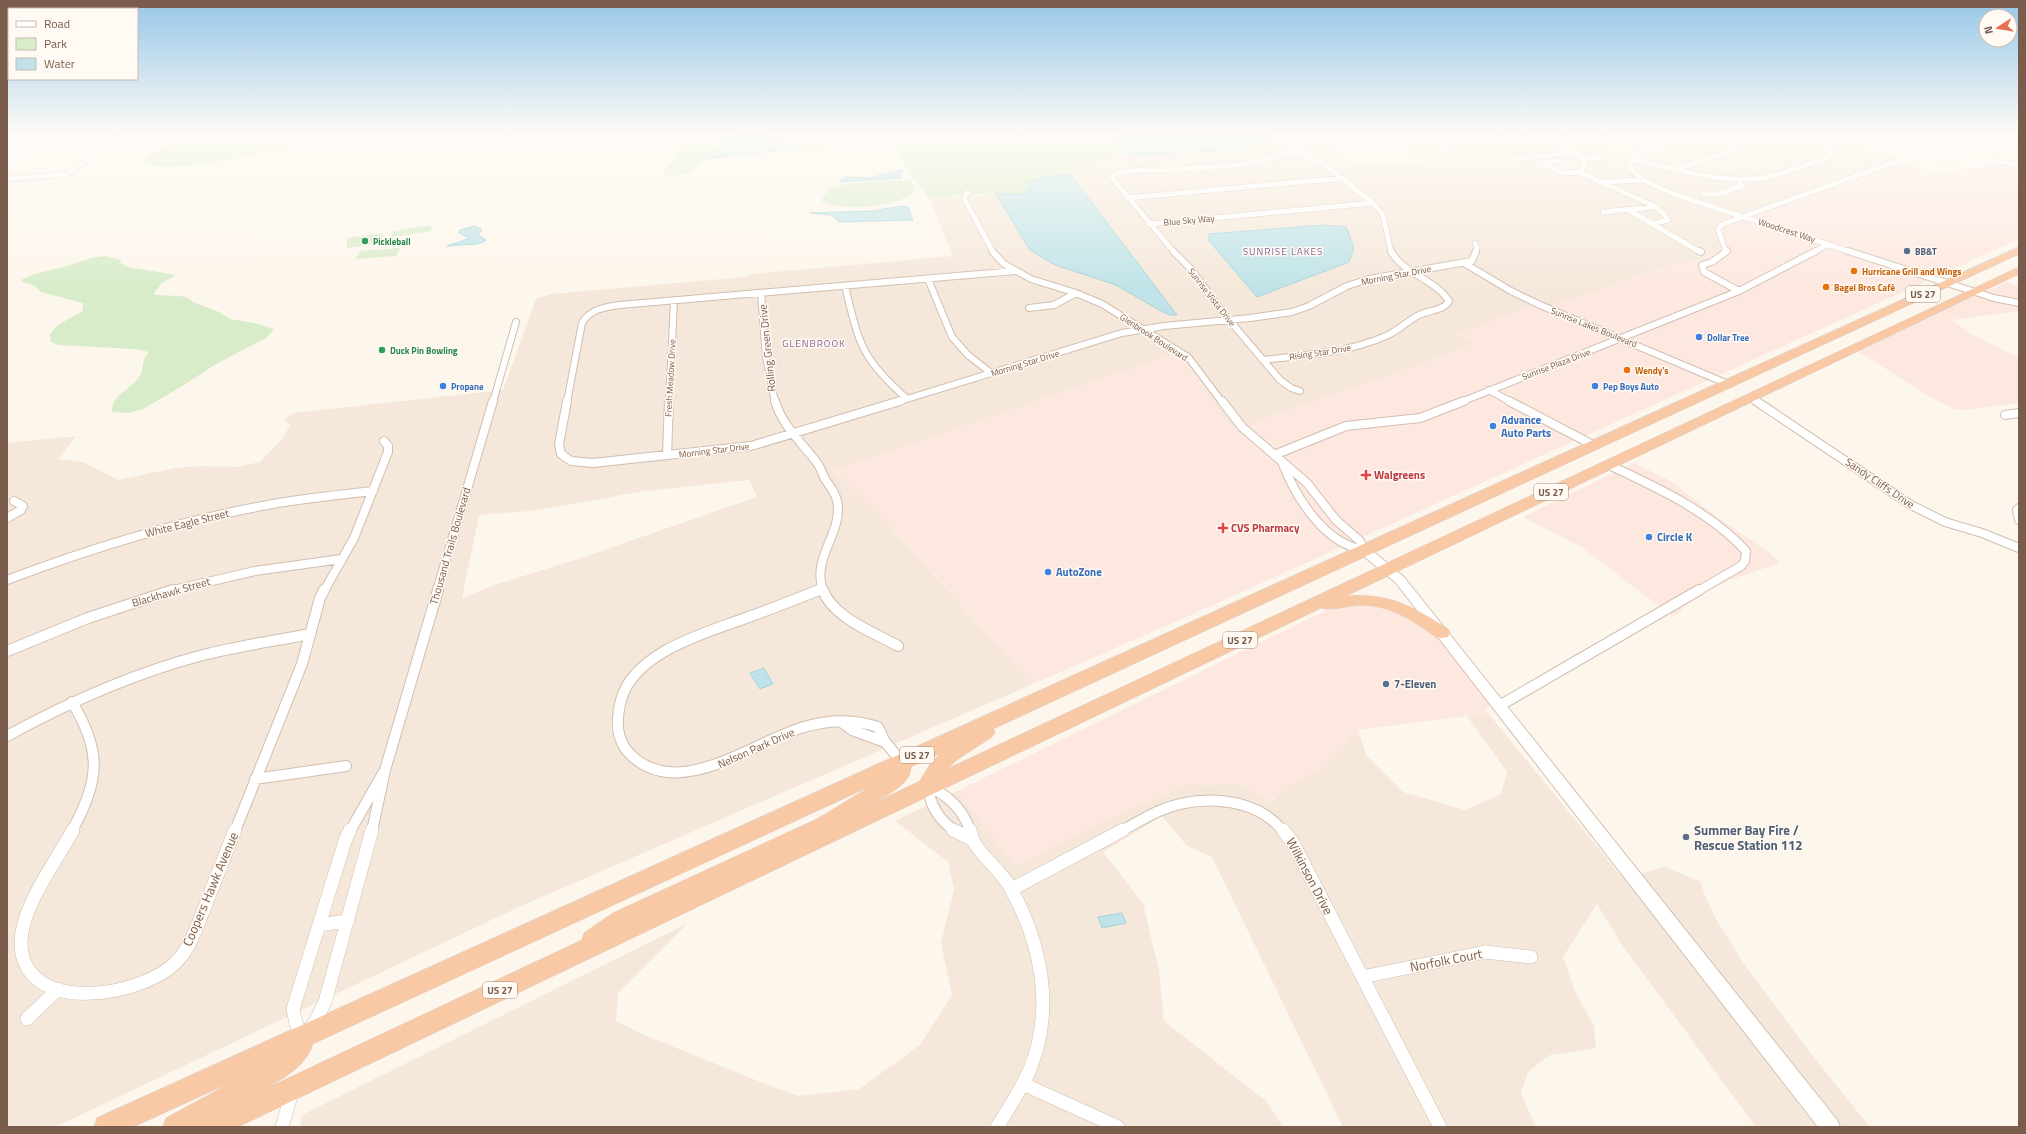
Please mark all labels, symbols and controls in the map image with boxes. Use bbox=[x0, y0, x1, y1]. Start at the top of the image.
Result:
legend bbox=[8, 8, 138, 80]
north arrow bbox=[1978, 8, 2018, 48]
text: Road bbox=[44, 14, 70, 33]
text: N bbox=[1980, 25, 1997, 35]
text: Park bbox=[44, 34, 67, 53]
text: Water bbox=[44, 54, 75, 73]
street label: Blue Sky Way bbox=[1163, 211, 1216, 229]
street label: Woodcrest Way bbox=[1757, 215, 1818, 246]
place label: Pickleball bbox=[373, 235, 411, 248]
marker: Pickleball bbox=[360, 236, 370, 246]
district label: SUNRISE LAKES bbox=[1243, 244, 1323, 259]
place label: BB&T bbox=[1915, 245, 1937, 258]
marker: BB&T bbox=[1902, 246, 1912, 256]
street label: Morning Star Drive bbox=[1360, 262, 1432, 288]
street label: Sunrise Vista Drive bbox=[1185, 265, 1239, 329]
place label: Hurricane Grill and Wings bbox=[1862, 265, 1961, 278]
marker: Hurricane Grill and Wings bbox=[1849, 266, 1859, 276]
place label: Bagel Bros Café bbox=[1834, 281, 1895, 294]
marker: Bagel Bros Café bbox=[1821, 282, 1831, 292]
road number: US 27 bbox=[1906, 286, 1940, 302]
street label: Rolling Green Drive bbox=[754, 303, 780, 393]
street label: Sunrise Lakes Boulevard bbox=[1549, 304, 1639, 350]
street label: Glenbrook Boulevard bbox=[1117, 310, 1191, 364]
place label: Dollar Tree bbox=[1707, 331, 1750, 344]
marker: Dollar Tree bbox=[1694, 332, 1704, 342]
district label: GLENBROOK bbox=[782, 336, 846, 351]
street label: Fresh Meadow Drive bbox=[661, 338, 679, 417]
street label: Rising Star Drive bbox=[1288, 341, 1352, 363]
place label: Duck Pin Bowling bbox=[390, 344, 458, 357]
marker: Duck Pin Bowling bbox=[377, 345, 387, 355]
street label: Sunrise Plaza Drive bbox=[1520, 345, 1593, 383]
street label: Morning Star Drive bbox=[989, 346, 1061, 380]
place label: Wendy's bbox=[1635, 364, 1669, 377]
marker: Wendy's bbox=[1622, 365, 1632, 375]
place label: Propane bbox=[451, 380, 484, 393]
place label: Pep Boys Auto bbox=[1603, 380, 1659, 393]
marker: Propane bbox=[438, 381, 448, 391]
marker: Pep Boys Auto bbox=[1590, 381, 1600, 391]
place label: Advance Auto Parts bbox=[1501, 412, 1551, 441]
marker: Advance Auto Parts bbox=[1488, 421, 1498, 431]
street label: Morning Star Drive bbox=[678, 439, 750, 461]
street label: Sandy Cliffs Drive bbox=[1842, 454, 1918, 512]
place label: Walgreens bbox=[1374, 467, 1425, 483]
marker: Walgreens bbox=[1361, 470, 1371, 480]
road number: US 27 bbox=[1534, 484, 1568, 500]
street label: Thousand Trails Boulevard bbox=[426, 485, 474, 607]
street label: White Eagle Street bbox=[143, 505, 231, 541]
place label: CVS Pharmacy bbox=[1231, 520, 1300, 536]
marker: CVS Pharmacy bbox=[1218, 523, 1228, 533]
place label: Circle K bbox=[1657, 529, 1693, 545]
marker: Circle K bbox=[1644, 532, 1654, 542]
place label: AutoZone bbox=[1056, 564, 1102, 580]
marker: AutoZone bbox=[1043, 567, 1053, 577]
street label: Blackhawk Street bbox=[130, 573, 212, 611]
road number: US 27 bbox=[1223, 632, 1257, 648]
place label: 7-Eleven bbox=[1394, 676, 1436, 692]
marker: 7-Eleven bbox=[1381, 679, 1391, 689]
street label: Nelson Park Drive bbox=[715, 724, 797, 772]
road number: US 27 bbox=[900, 747, 934, 763]
place label: Summer Bay Fire / Rescue Station 112 bbox=[1694, 820, 1802, 855]
street label: Coopers Hawk Avenue bbox=[177, 829, 243, 949]
marker: Summer Bay Fire / Rescue Station 112 bbox=[1681, 832, 1691, 842]
street label: Wilkinson Drive bbox=[1281, 834, 1339, 918]
street label: Norfolk Court bbox=[1408, 943, 1484, 977]
road number: US 27 bbox=[483, 982, 517, 998]

